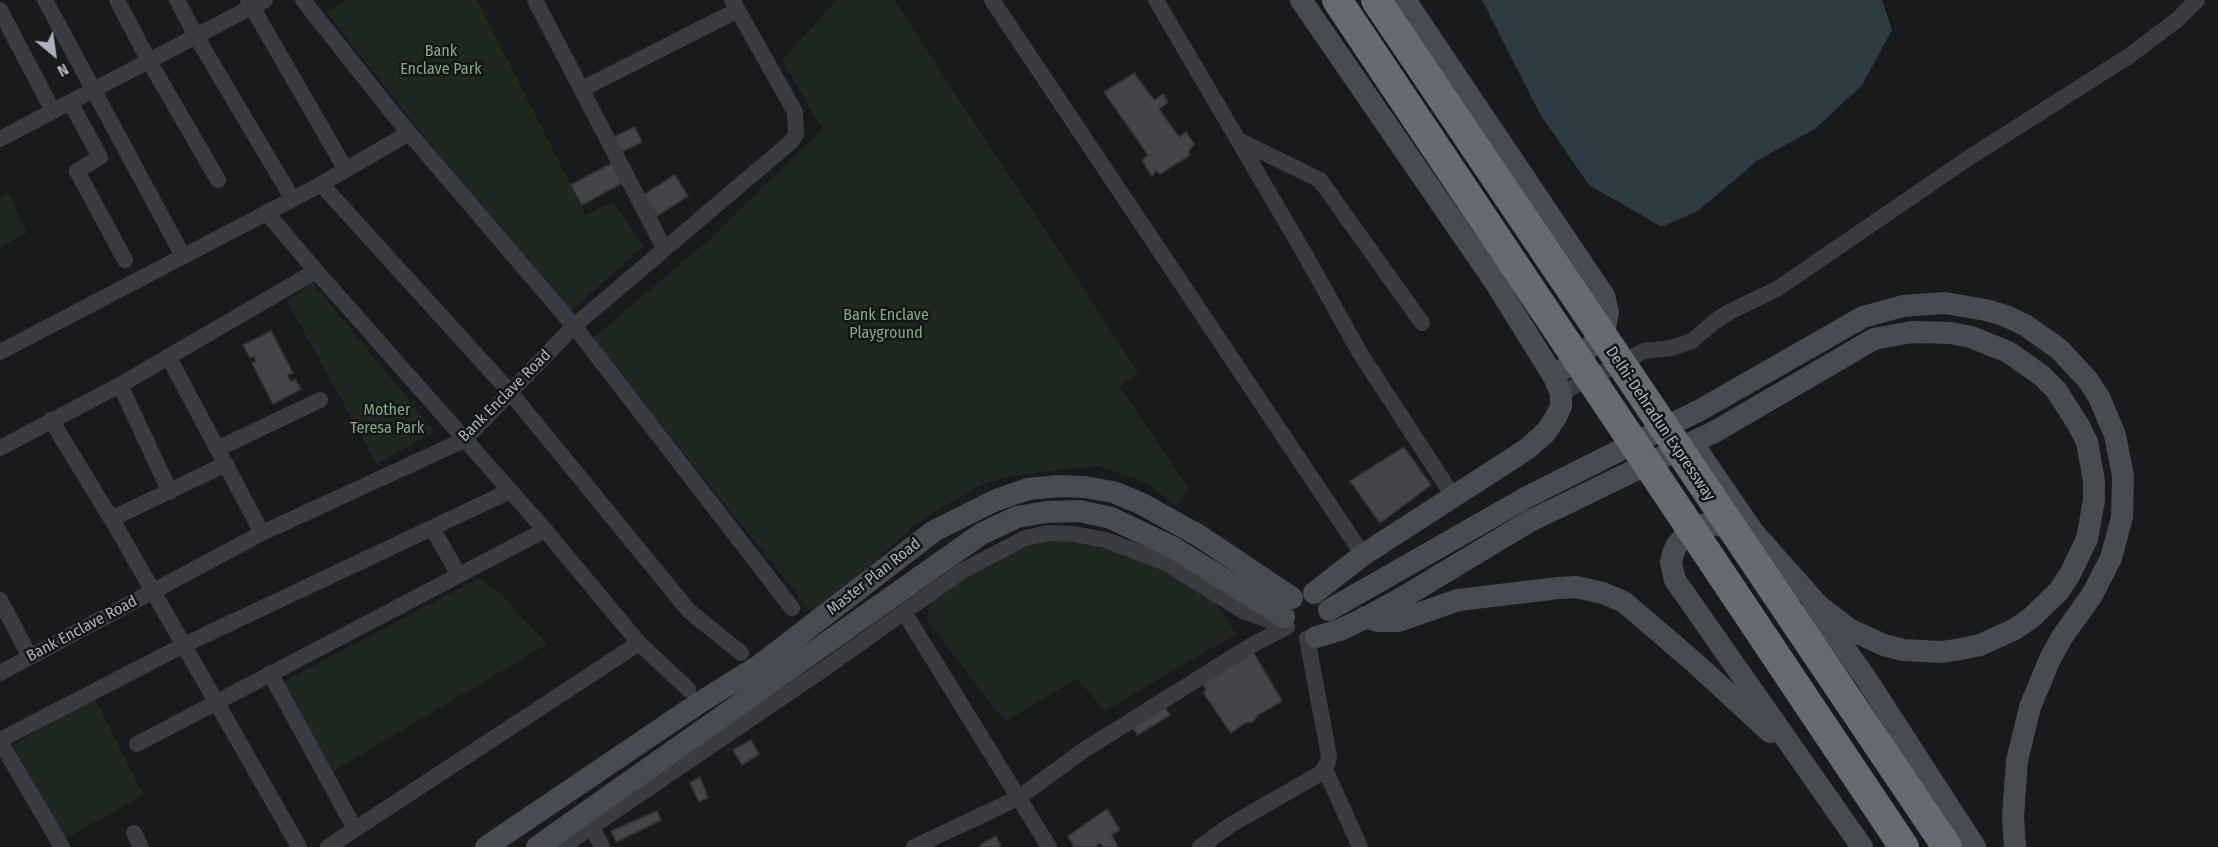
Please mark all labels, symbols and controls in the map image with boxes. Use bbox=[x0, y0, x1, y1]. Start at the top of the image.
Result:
north arrow bbox=[24, 24, 84, 84]
park label: Bank Enclave Park bbox=[400, 42, 482, 80]
text: N bbox=[54, 60, 72, 81]
park label: Bank Enclave Playground bbox=[843, 306, 929, 344]
street label: Delhi-Dehradun Expressway bbox=[1601, 343, 1719, 505]
street label: Bank Enclave Road bbox=[455, 346, 555, 446]
park label: Mother Teresa Park bbox=[350, 401, 424, 439]
street label: Master Plan Road bbox=[823, 534, 925, 620]
street label: Bank Enclave Road bbox=[23, 592, 141, 666]

